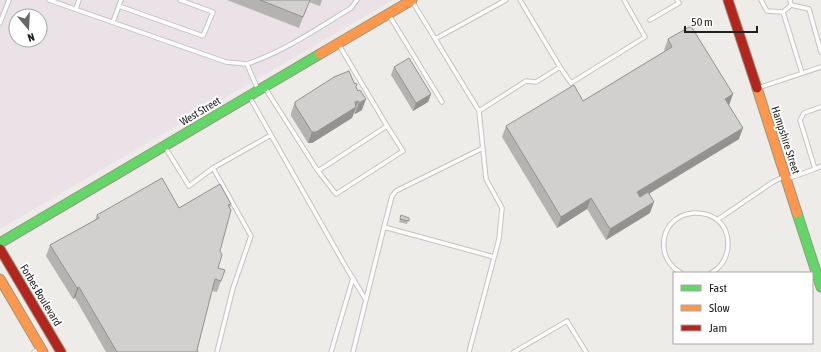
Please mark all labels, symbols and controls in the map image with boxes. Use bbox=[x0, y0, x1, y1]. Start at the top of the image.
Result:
north arrow bbox=[8, 8, 48, 48]
scale bar bbox=[685, 8, 757, 34]
text: 50 m bbox=[691, 15, 713, 29]
text: N bbox=[26, 31, 36, 44]
street label: West Street bbox=[177, 94, 223, 128]
street label: Hampshire Street bbox=[769, 105, 803, 175]
street label: Forbes Boulevard bbox=[18, 262, 64, 328]
legend bbox=[673, 272, 813, 344]
text: Fast bbox=[709, 281, 727, 295]
text: Slow bbox=[709, 301, 730, 315]
text: Jam bbox=[709, 321, 727, 335]

